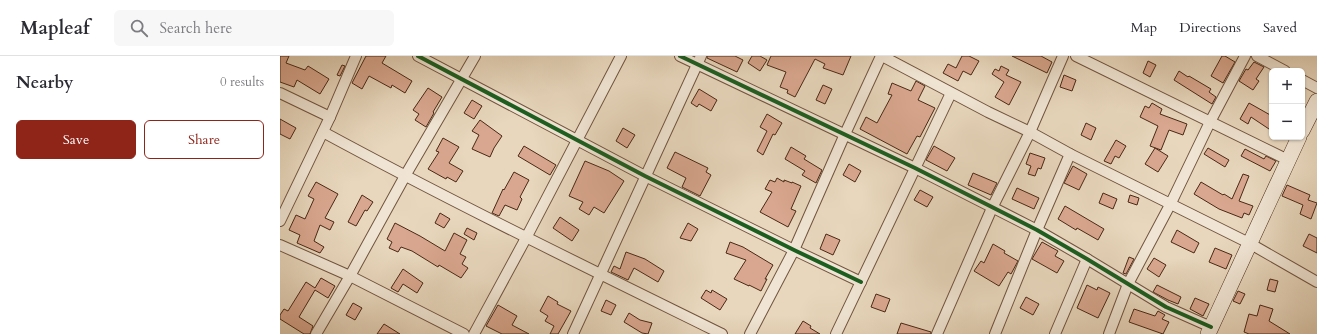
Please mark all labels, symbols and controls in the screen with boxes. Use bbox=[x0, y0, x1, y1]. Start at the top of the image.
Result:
search box bbox=[114, 10, 394, 46]
text: Mapleaf bbox=[20, 15, 90, 41]
icon: search bbox=[128, 17, 150, 39]
text: Search here bbox=[160, 18, 232, 38]
text: Map bbox=[1131, 18, 1157, 37]
text: Directions bbox=[1179, 18, 1241, 37]
text: Saved bbox=[1263, 18, 1297, 37]
map controls bbox=[1269, 68, 1305, 140]
button: + bbox=[1269, 68, 1305, 104]
text: Nearby bbox=[16, 71, 73, 94]
text: 0 results bbox=[220, 73, 264, 91]
button: − bbox=[1269, 104, 1305, 140]
button: Save bbox=[16, 120, 136, 159]
button: Share bbox=[144, 120, 264, 159]

